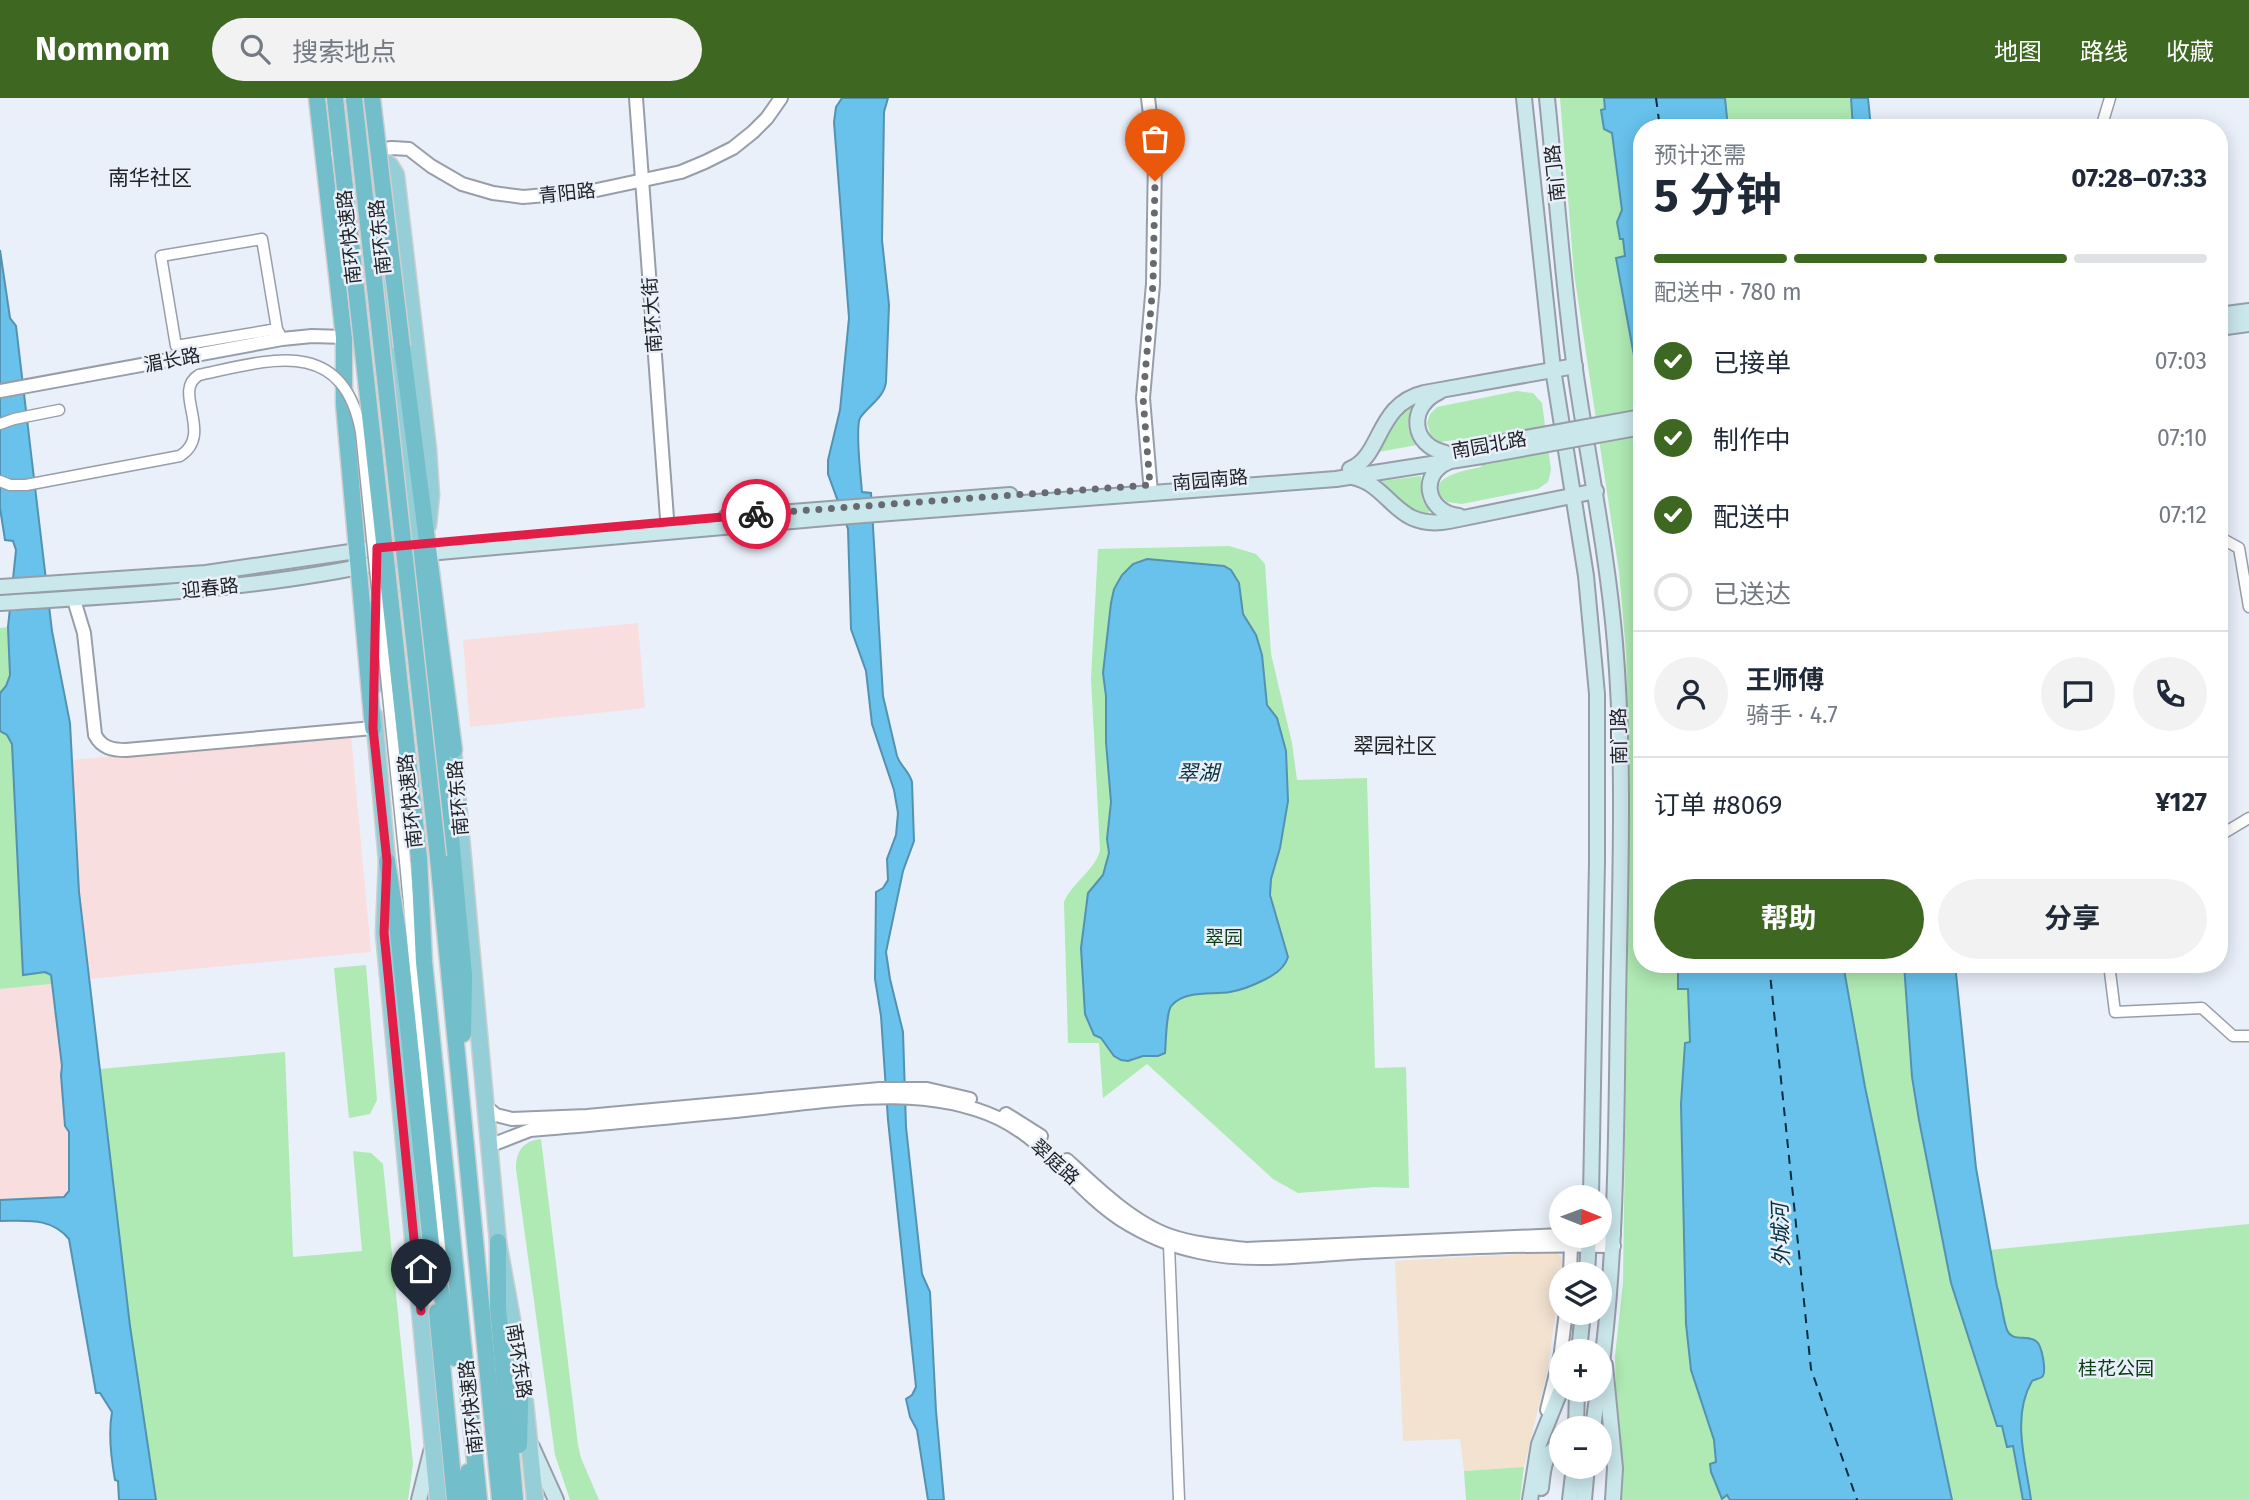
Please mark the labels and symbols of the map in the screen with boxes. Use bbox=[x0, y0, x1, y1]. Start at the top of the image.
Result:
pin bbox=[1125, 109, 1185, 181]
street label: 南门路 bbox=[1541, 143, 1569, 203]
district label: 南华社区 bbox=[108, 165, 192, 191]
street label: 青阳路 bbox=[537, 179, 597, 207]
street label: 南环快速路 bbox=[333, 189, 365, 285]
street label: 南环东路 bbox=[365, 198, 395, 276]
street label: 南环大街 bbox=[638, 276, 666, 354]
street label: 湄长路 bbox=[142, 343, 202, 377]
street label: 南园北路 bbox=[1450, 427, 1528, 463]
street label: 南园南路 bbox=[1171, 465, 1249, 495]
courier bbox=[721, 479, 791, 549]
street label: 迎春路 bbox=[180, 574, 240, 602]
street label: 南门路 bbox=[1607, 707, 1631, 765]
district label: 翠园社区 bbox=[1353, 733, 1437, 759]
street label: 南环快速路 bbox=[394, 753, 426, 849]
street label: 南环东路 bbox=[443, 759, 473, 837]
water label: 翠湖 bbox=[1177, 760, 1222, 786]
park label: 翠园 bbox=[1205, 926, 1243, 949]
street label: 翠庭路 bbox=[1026, 1134, 1084, 1190]
north arrow bbox=[1549, 1185, 1612, 1248]
water label: 外城河 bbox=[1767, 1199, 1795, 1267]
pin bbox=[391, 1239, 451, 1311]
street label: 南环东路 bbox=[502, 1322, 536, 1400]
park label: 桂花公园 bbox=[2078, 1357, 2154, 1380]
street label: 南环快速路 bbox=[455, 1359, 487, 1455]

